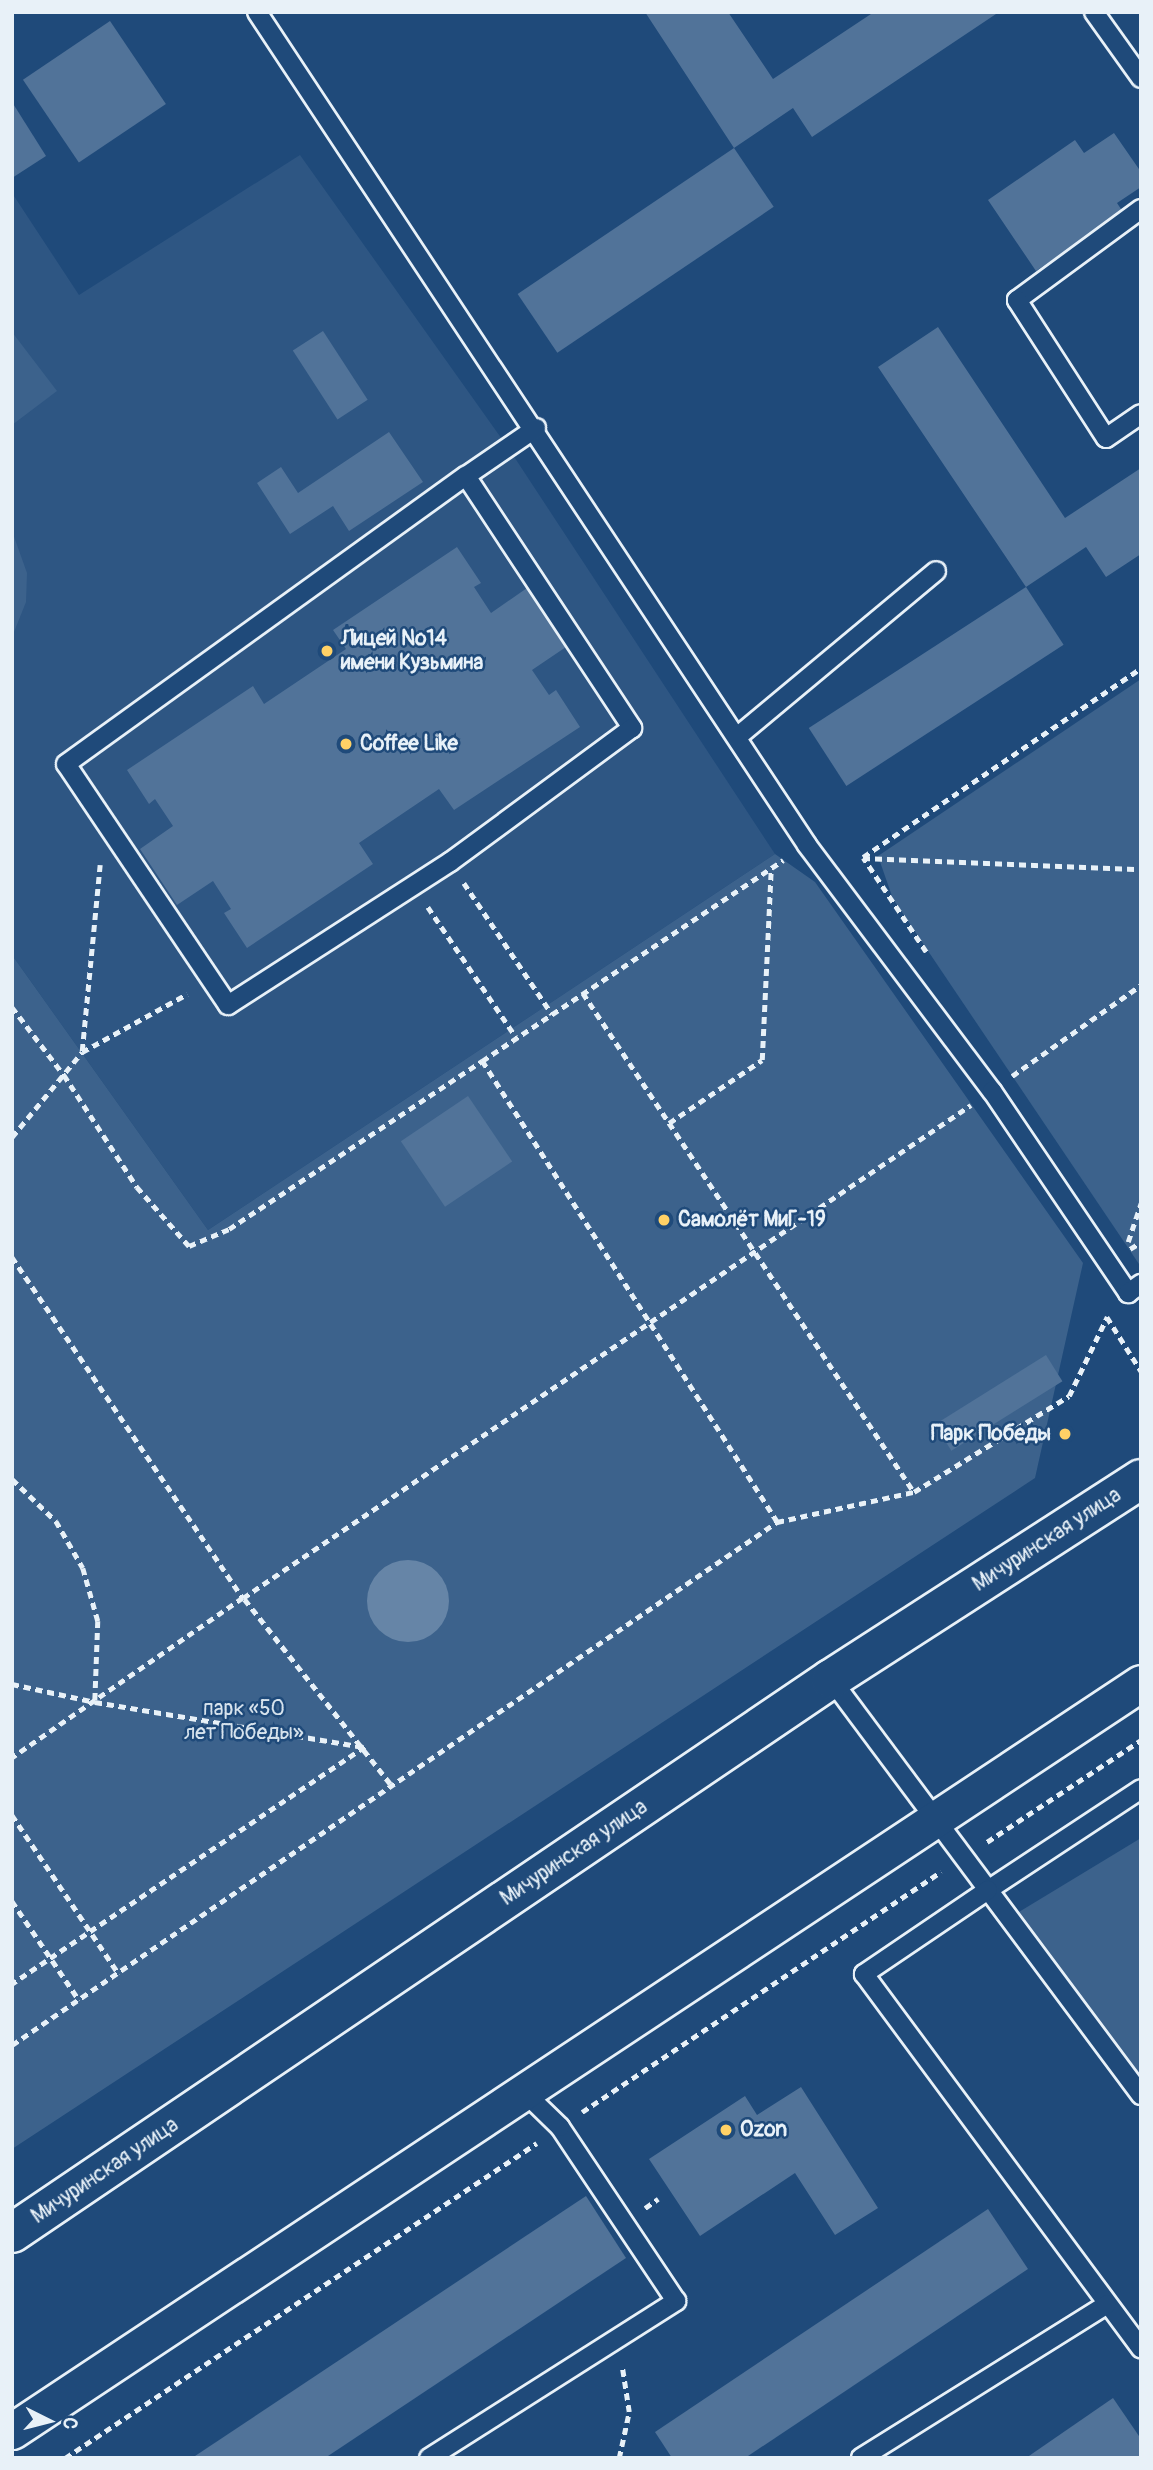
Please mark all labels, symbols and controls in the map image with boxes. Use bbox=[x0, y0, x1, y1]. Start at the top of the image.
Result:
place label: Лицей №14 имени Кузьмина bbox=[341, 626, 483, 676]
marker: Лицей №14 имени Кузьмина bbox=[319, 643, 335, 659]
place label: Coffee Like bbox=[360, 731, 458, 757]
marker: Coffee Like bbox=[338, 736, 354, 752]
place label: Самолёт МиГ-19 bbox=[678, 1207, 826, 1233]
marker: Самолёт МиГ-19 bbox=[656, 1212, 672, 1228]
place label: Парк Победы bbox=[931, 1421, 1051, 1447]
marker: Парк Победы bbox=[1057, 1426, 1073, 1442]
street label: Мичуринская улица bbox=[968, 1483, 1126, 1597]
park label: парк «50 лет Победы» bbox=[184, 1696, 304, 1746]
street label: Мичуринская улица bbox=[496, 1795, 652, 1911]
street label: Мичуринская улица bbox=[27, 2113, 183, 2229]
place label: Ozon bbox=[740, 2117, 787, 2143]
marker: Ozon bbox=[718, 2122, 734, 2138]
north arrow bbox=[14, 2386, 84, 2456]
text: С bbox=[57, 2416, 82, 2430]

